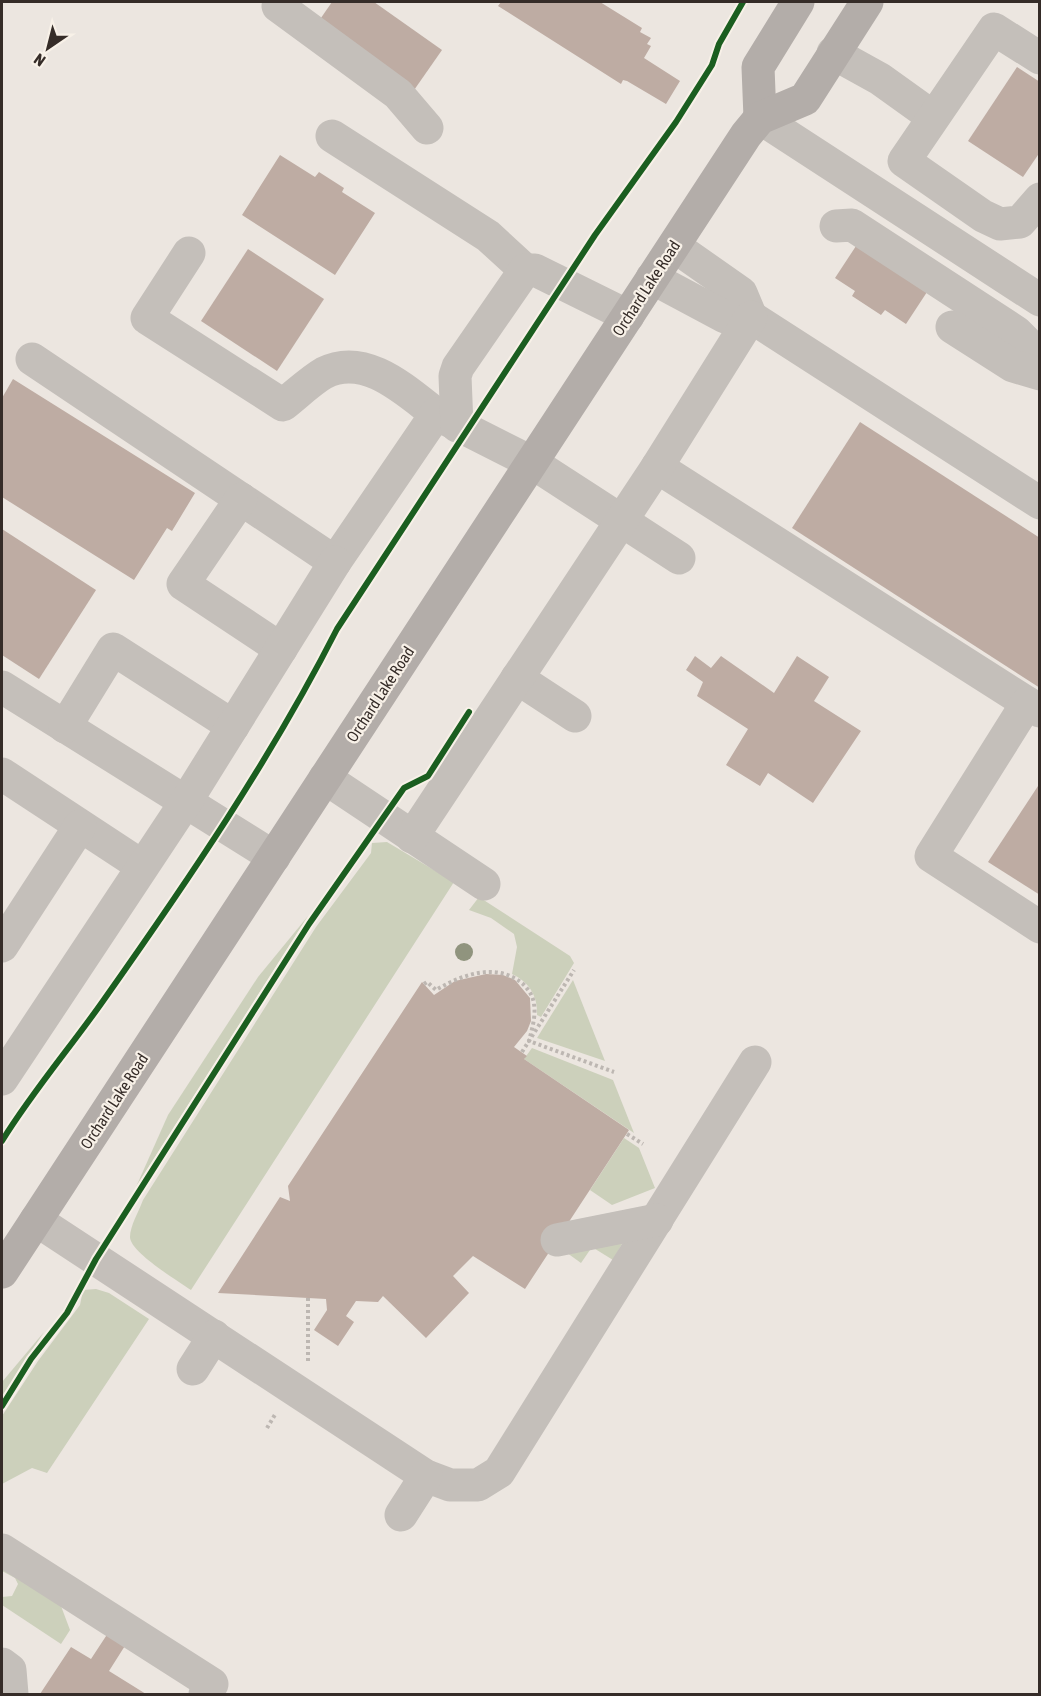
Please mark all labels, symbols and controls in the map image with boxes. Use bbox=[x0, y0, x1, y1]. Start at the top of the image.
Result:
north arrow bbox=[18, 18, 78, 78]
text: N bbox=[30, 50, 48, 70]
street label: Orchard Lake Road bbox=[608, 237, 684, 339]
street label: Orchard Lake Road bbox=[342, 643, 418, 745]
street label: Orchard Lake Road bbox=[76, 1050, 152, 1152]

